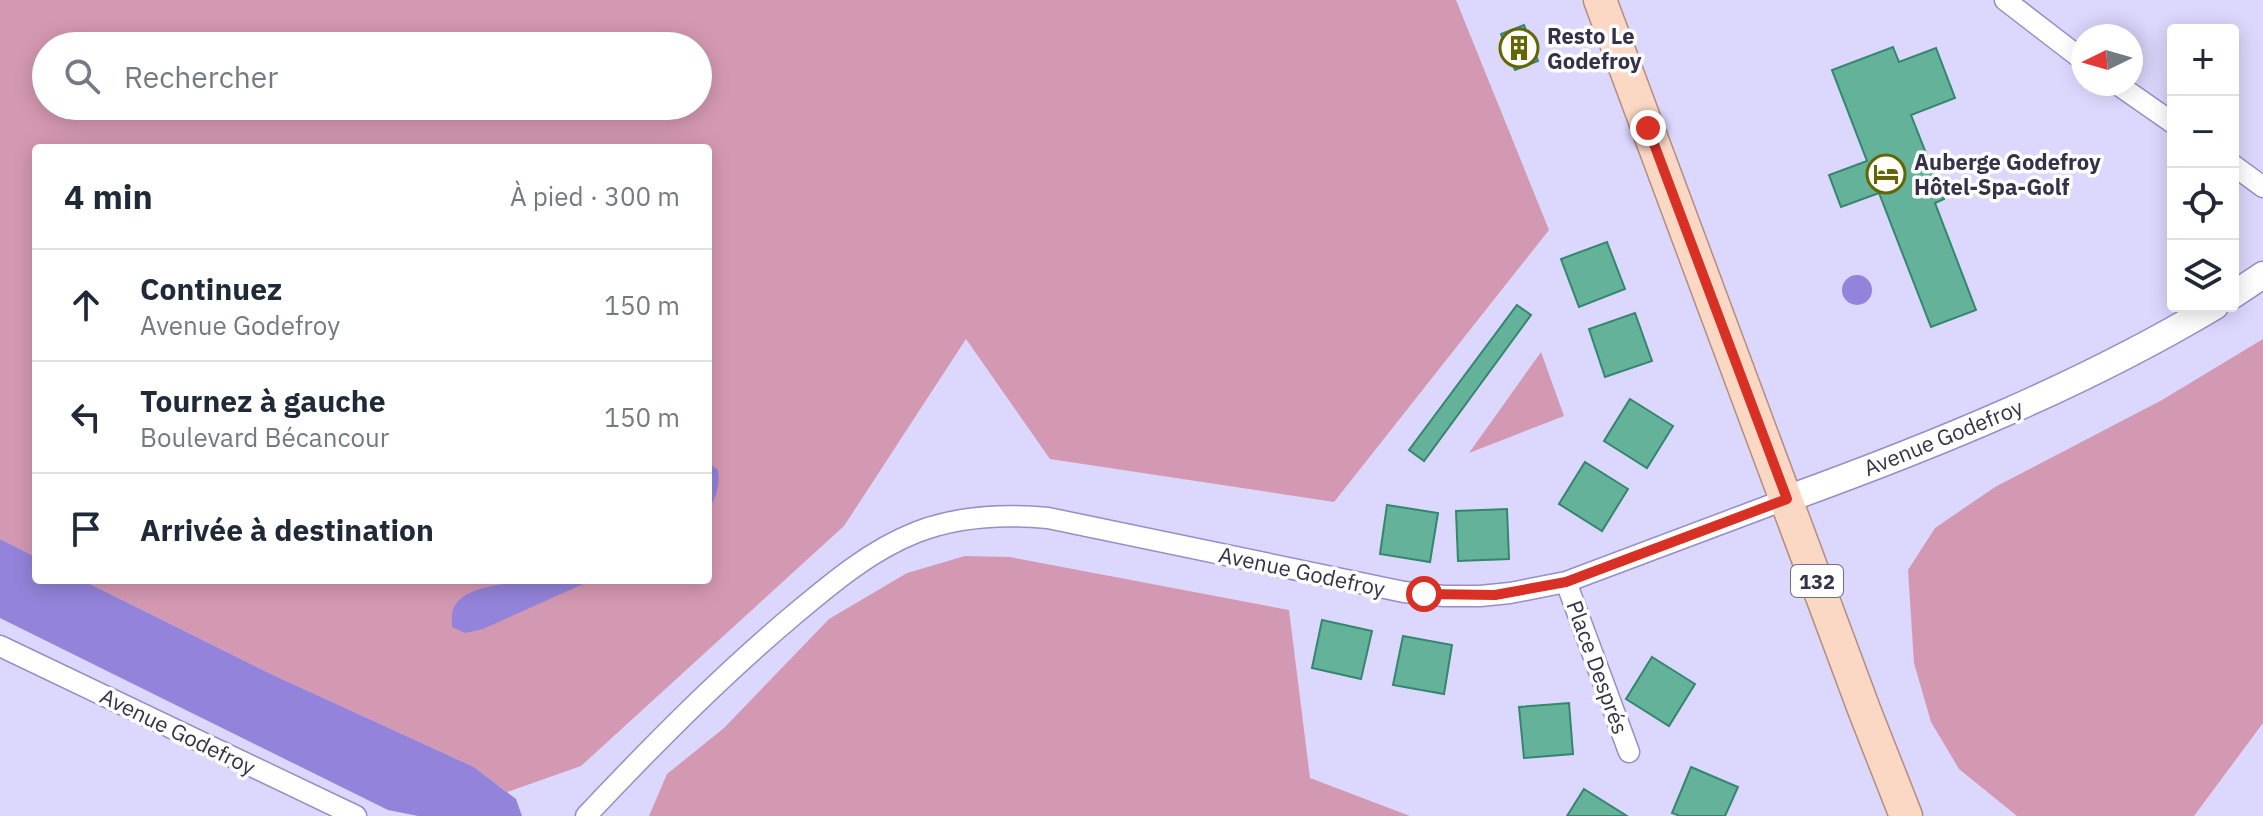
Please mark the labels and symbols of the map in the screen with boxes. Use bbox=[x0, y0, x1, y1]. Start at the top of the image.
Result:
place label: Resto Le Godefroy bbox=[1547, 21, 1642, 75]
north arrow bbox=[2071, 24, 2143, 96]
building icon: Resto Le Godefroy bbox=[1498, 27, 1540, 69]
route end bbox=[1630, 110, 1666, 146]
place label: Auberge Godefroy Hôtel-Spa-Golf bbox=[1914, 147, 2101, 201]
hotel icon: Auberge Godefroy Hôtel-Spa-Golf bbox=[1865, 153, 1907, 195]
street label: Avenue Godefroy bbox=[1859, 392, 2027, 482]
street label: Avenue Godefroy bbox=[1216, 539, 1388, 603]
road number: 132 bbox=[1791, 565, 1843, 597]
route start bbox=[1406, 576, 1442, 612]
street label: Place Després bbox=[1560, 596, 1636, 738]
street label: Avenue Godefroy bbox=[96, 681, 260, 781]

